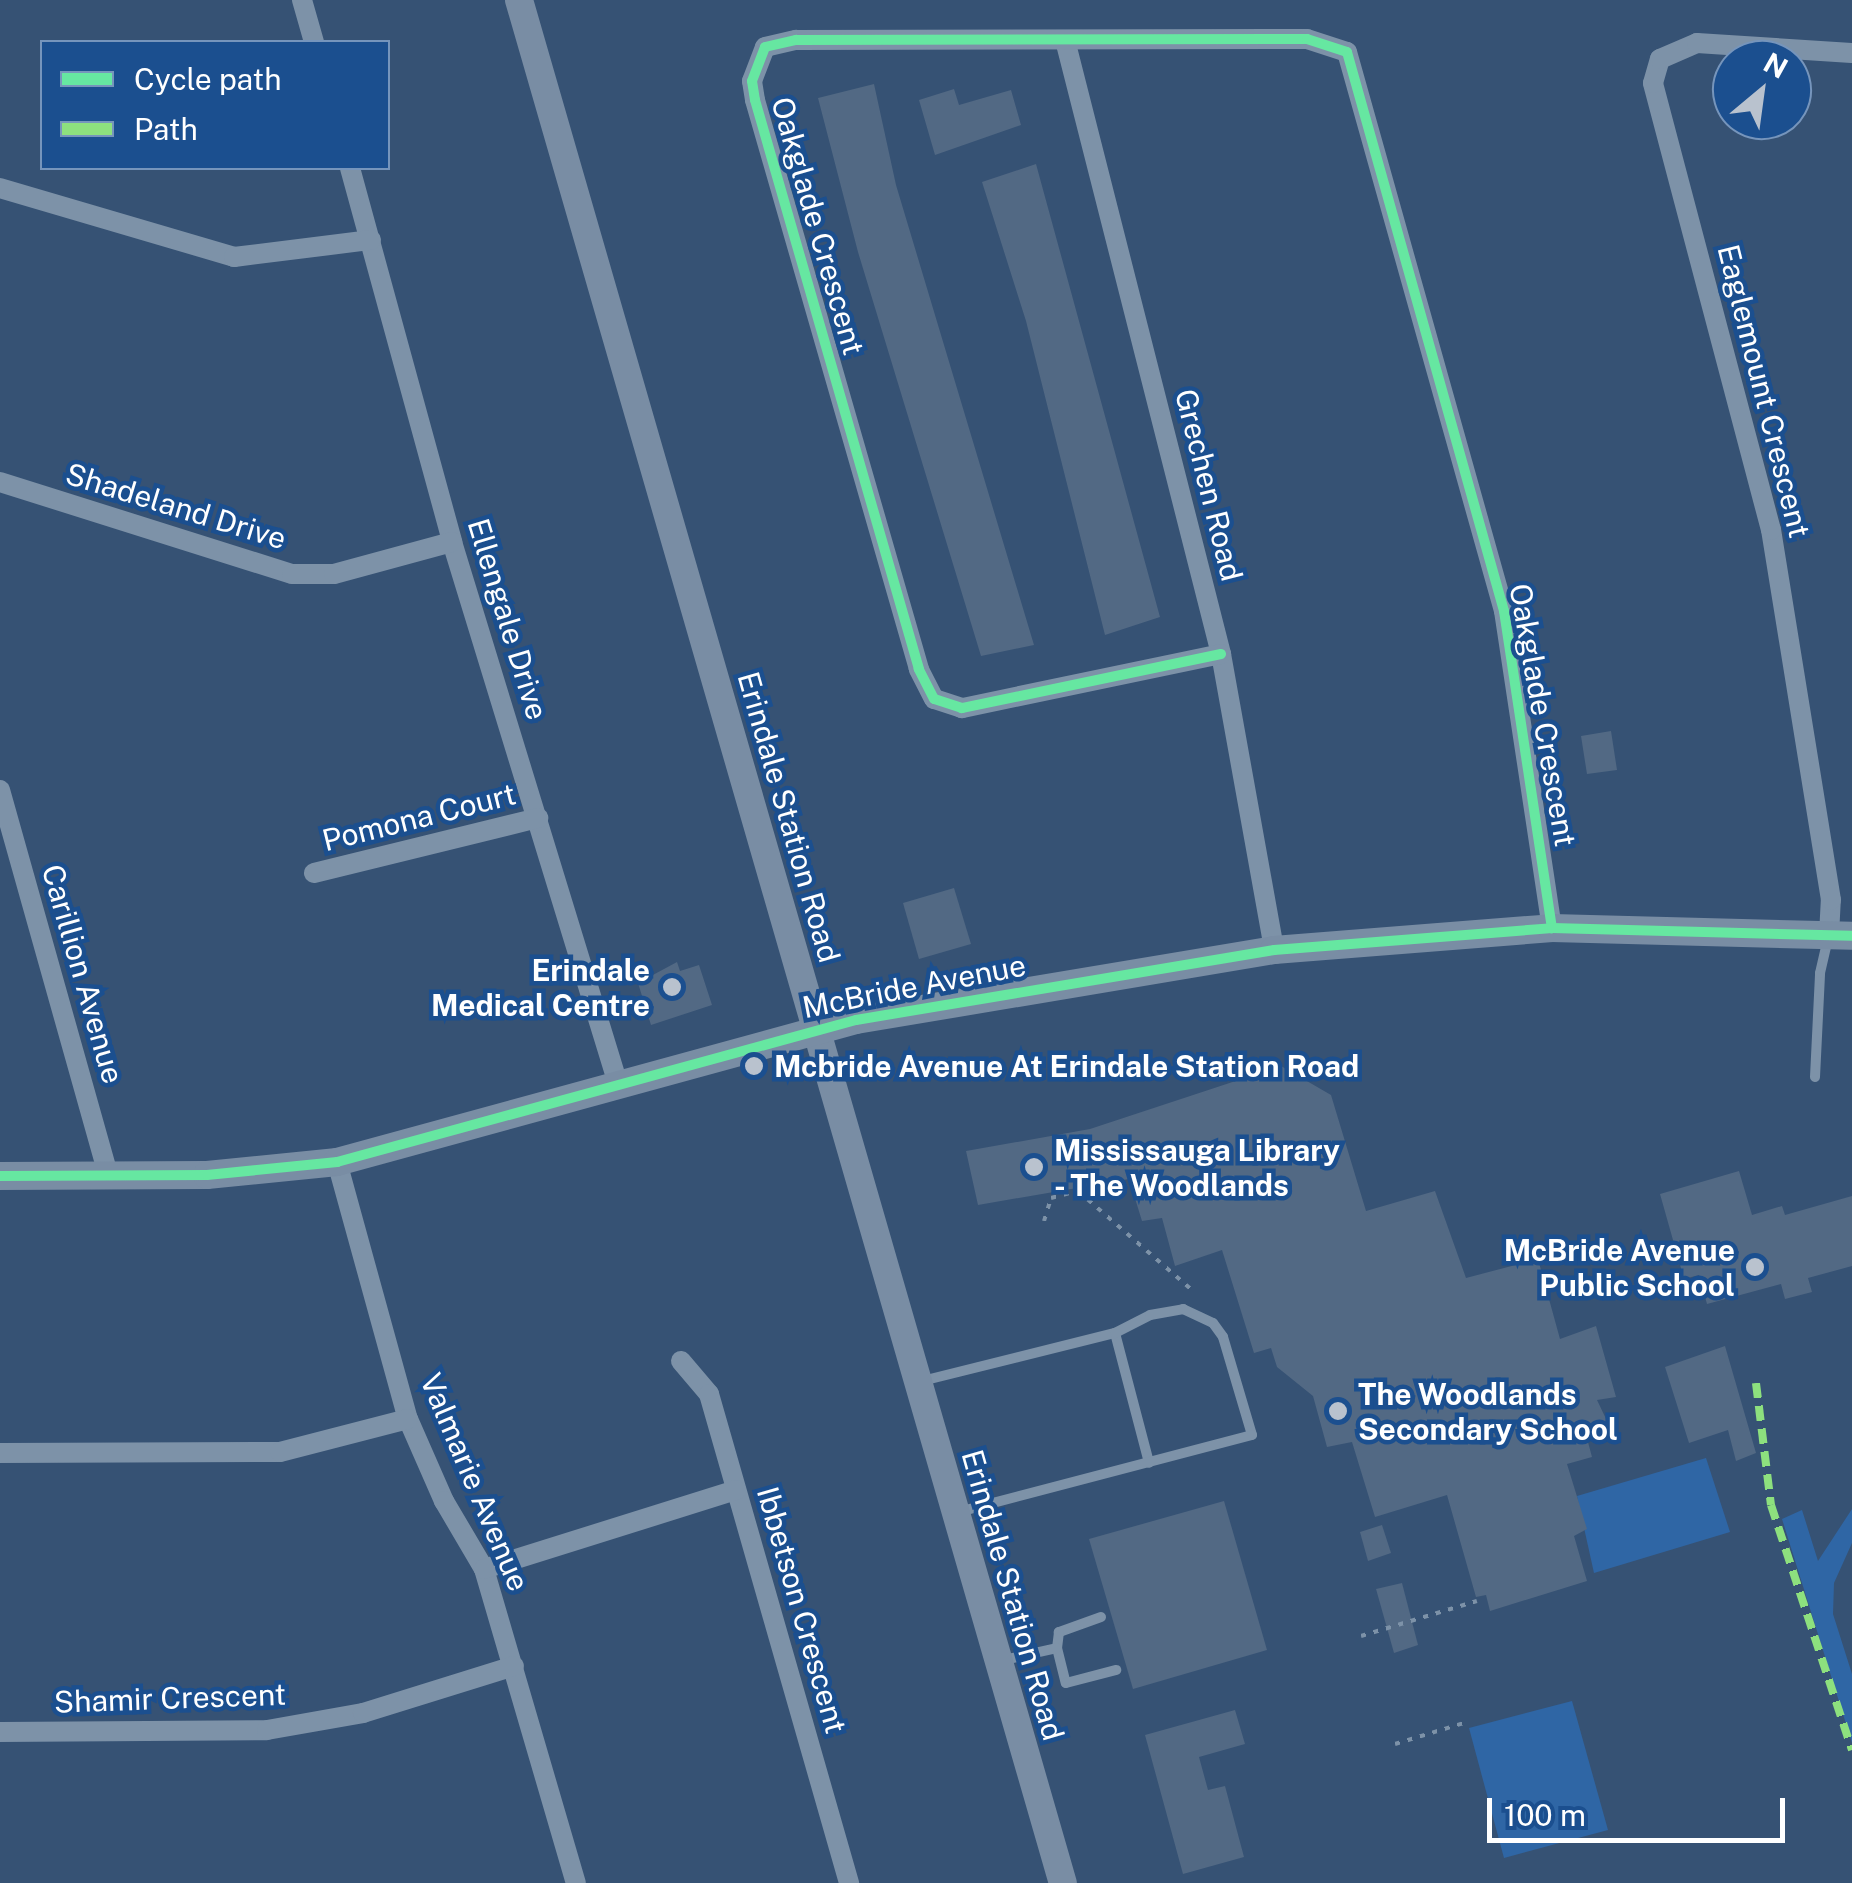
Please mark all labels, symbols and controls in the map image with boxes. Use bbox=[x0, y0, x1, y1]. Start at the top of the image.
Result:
legend bbox=[40, 40, 390, 170]
north arrow bbox=[1712, 40, 1812, 140]
text: N bbox=[1758, 45, 1793, 85]
text: Cycle path bbox=[134, 61, 282, 97]
street label: Oakglade Crescent bbox=[764, 93, 872, 359]
text: Path bbox=[134, 111, 198, 147]
street label: Eaglemount Crescent bbox=[1710, 241, 1818, 541]
street label: Grechen Road bbox=[1168, 385, 1250, 585]
street label: Shadeland Drive bbox=[61, 455, 291, 557]
street label: Ellengale Drive bbox=[460, 514, 556, 724]
street label: Oakglade Crescent bbox=[1502, 581, 1584, 849]
street label: Erindale Station Road bbox=[730, 668, 848, 966]
street label: Pomona Court bbox=[319, 776, 519, 858]
street label: Carillion Avenue bbox=[35, 860, 131, 1088]
street label: McBride Avenue bbox=[799, 947, 1029, 1025]
place label: Erindale Medical Centre bbox=[431, 952, 650, 1022]
marker: Erindale Medical Centre bbox=[659, 974, 685, 1000]
place label: Mcbride Avenue At Erindale Station Road bbox=[774, 1048, 1359, 1084]
marker: Mcbride Avenue At Erindale Station Road bbox=[743, 1055, 765, 1077]
place label: Mississauga Library - The Woodlands bbox=[1054, 1132, 1340, 1202]
marker: Mississauga Library - The Woodlands bbox=[1023, 1156, 1045, 1178]
place label: McBride Avenue Public School bbox=[1504, 1232, 1735, 1302]
marker: McBride Avenue Public School bbox=[1744, 1256, 1766, 1278]
street label: Valmarie Avenue bbox=[413, 1368, 537, 1596]
place label: The Woodlands Secondary School bbox=[1358, 1376, 1618, 1446]
marker: The Woodlands Secondary School bbox=[1327, 1400, 1349, 1422]
street label: Erindale Station Road bbox=[954, 1446, 1072, 1744]
street label: Ibbetson Crescent bbox=[750, 1483, 854, 1737]
street label: Shamir Crescent bbox=[53, 1676, 287, 1720]
scale bar bbox=[1492, 1778, 1790, 1840]
text: 100 m bbox=[1504, 1797, 1586, 1833]

